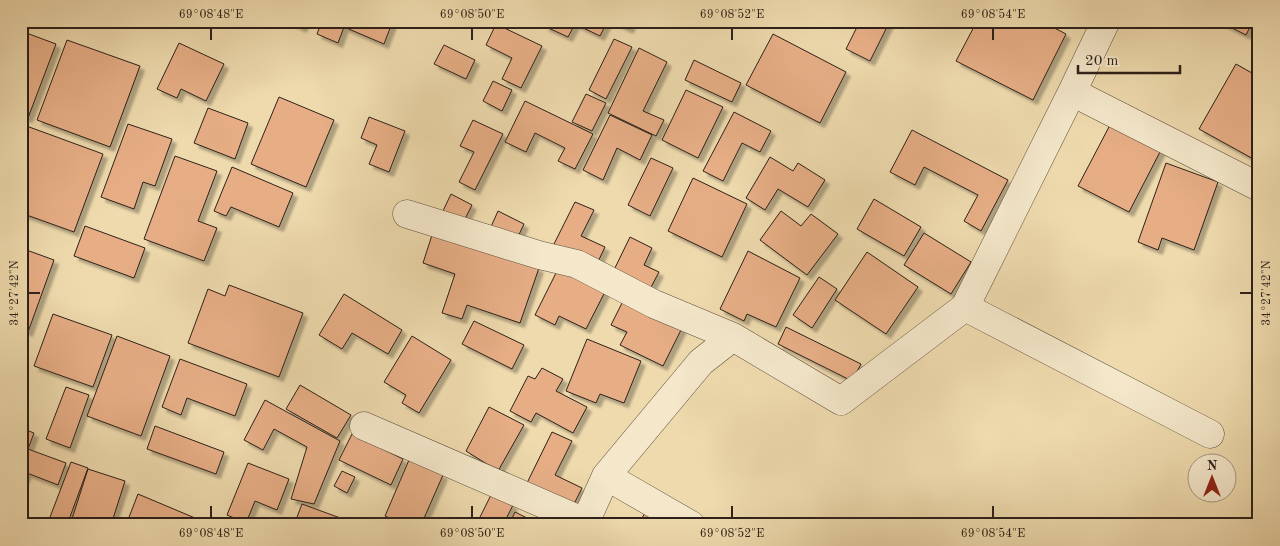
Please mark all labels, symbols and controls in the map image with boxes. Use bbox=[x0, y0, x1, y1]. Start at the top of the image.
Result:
text: 69°08'50"E bbox=[440, 8, 504, 21]
text: 69°08'52"E bbox=[700, 8, 764, 21]
text: 69°08'54"E bbox=[961, 8, 1025, 21]
text: 69°08'48"E bbox=[179, 9, 243, 21]
scale bar bbox=[1078, 42, 1180, 74]
text: 20 m bbox=[1085, 54, 1119, 69]
text: 34°27'42"N bbox=[9, 260, 21, 326]
text: 34°27'42"N bbox=[1261, 260, 1273, 326]
north arrow bbox=[1188, 454, 1238, 504]
text: N bbox=[1207, 459, 1218, 473]
text: 69°08'50"E bbox=[440, 527, 504, 540]
text: 69°08'52"E bbox=[700, 527, 764, 540]
text: 69°08'54"E bbox=[961, 527, 1025, 540]
text: 69°08'48"E bbox=[179, 528, 243, 540]

